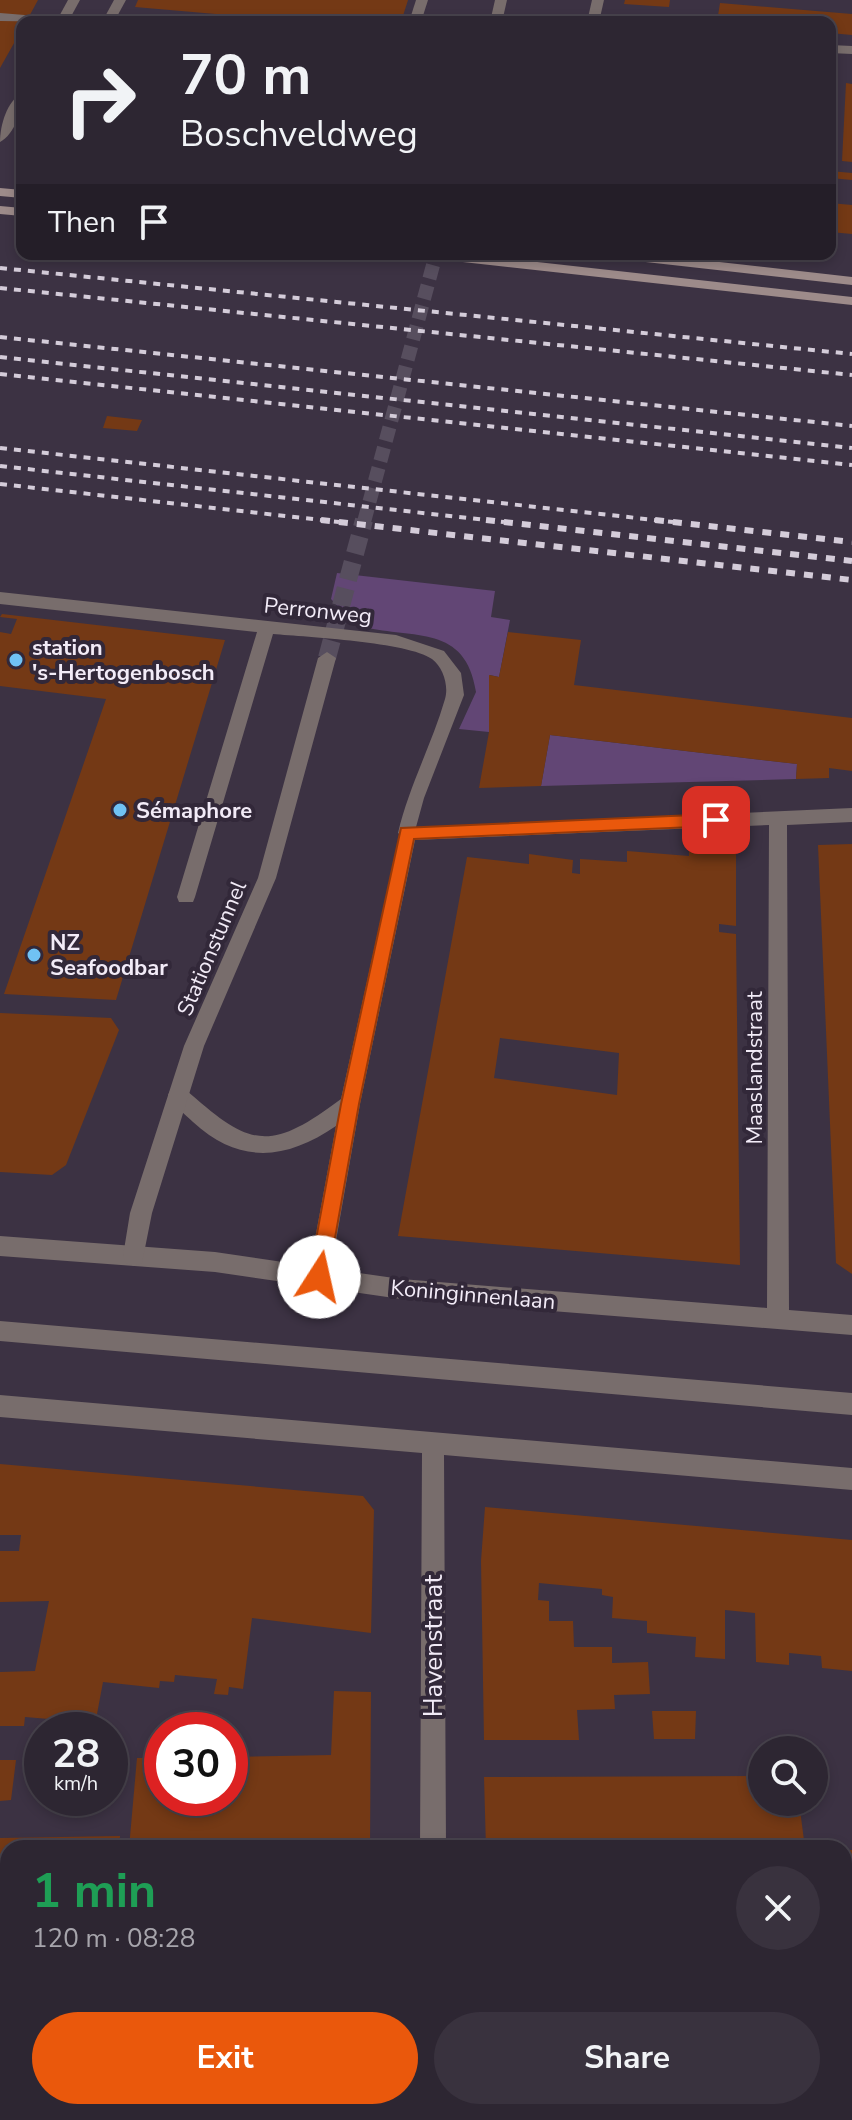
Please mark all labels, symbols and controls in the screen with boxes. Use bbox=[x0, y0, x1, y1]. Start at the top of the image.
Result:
text: 70 m bbox=[180, 37, 311, 114]
icon: right bbox=[48, 48, 152, 152]
text: Boschveldweg bbox=[180, 110, 418, 159]
icon: arrive bbox=[132, 200, 176, 244]
text: Then bbox=[48, 202, 116, 243]
street label: Perronweg bbox=[262, 590, 373, 632]
place label: station 's-Hertogenbosch bbox=[32, 633, 215, 688]
marker: station 's-Hertogenbosch bbox=[7, 651, 25, 669]
pin bbox=[682, 786, 750, 854]
place label: Sémaphore bbox=[136, 796, 252, 826]
icon: arrive bbox=[694, 798, 738, 842]
marker: Sémaphore bbox=[111, 801, 129, 819]
street label: Stationstunnel bbox=[170, 876, 254, 1021]
place label: NZ Seafoodbar bbox=[50, 928, 168, 983]
marker: NZ Seafoodbar bbox=[25, 946, 43, 964]
street label: Maaslandstraat bbox=[740, 991, 770, 1145]
position arrow bbox=[277, 1235, 361, 1319]
street label: Koninginnenlaan bbox=[389, 1273, 557, 1317]
street label: Havenstraat bbox=[416, 1574, 451, 1717]
speed limit sign: 30 bbox=[144, 1712, 248, 1816]
text: 28 bbox=[52, 1727, 100, 1781]
map controls bbox=[748, 1736, 828, 1816]
button: search bbox=[748, 1736, 828, 1816]
text: km/h bbox=[54, 1770, 98, 1797]
text: 1 min bbox=[32, 1858, 156, 1924]
button: close bbox=[736, 1866, 820, 1950]
text: 120 m · 08:28 bbox=[32, 1921, 195, 1956]
button: Exit bbox=[32, 2012, 418, 2104]
button: Share bbox=[434, 2012, 820, 2104]

